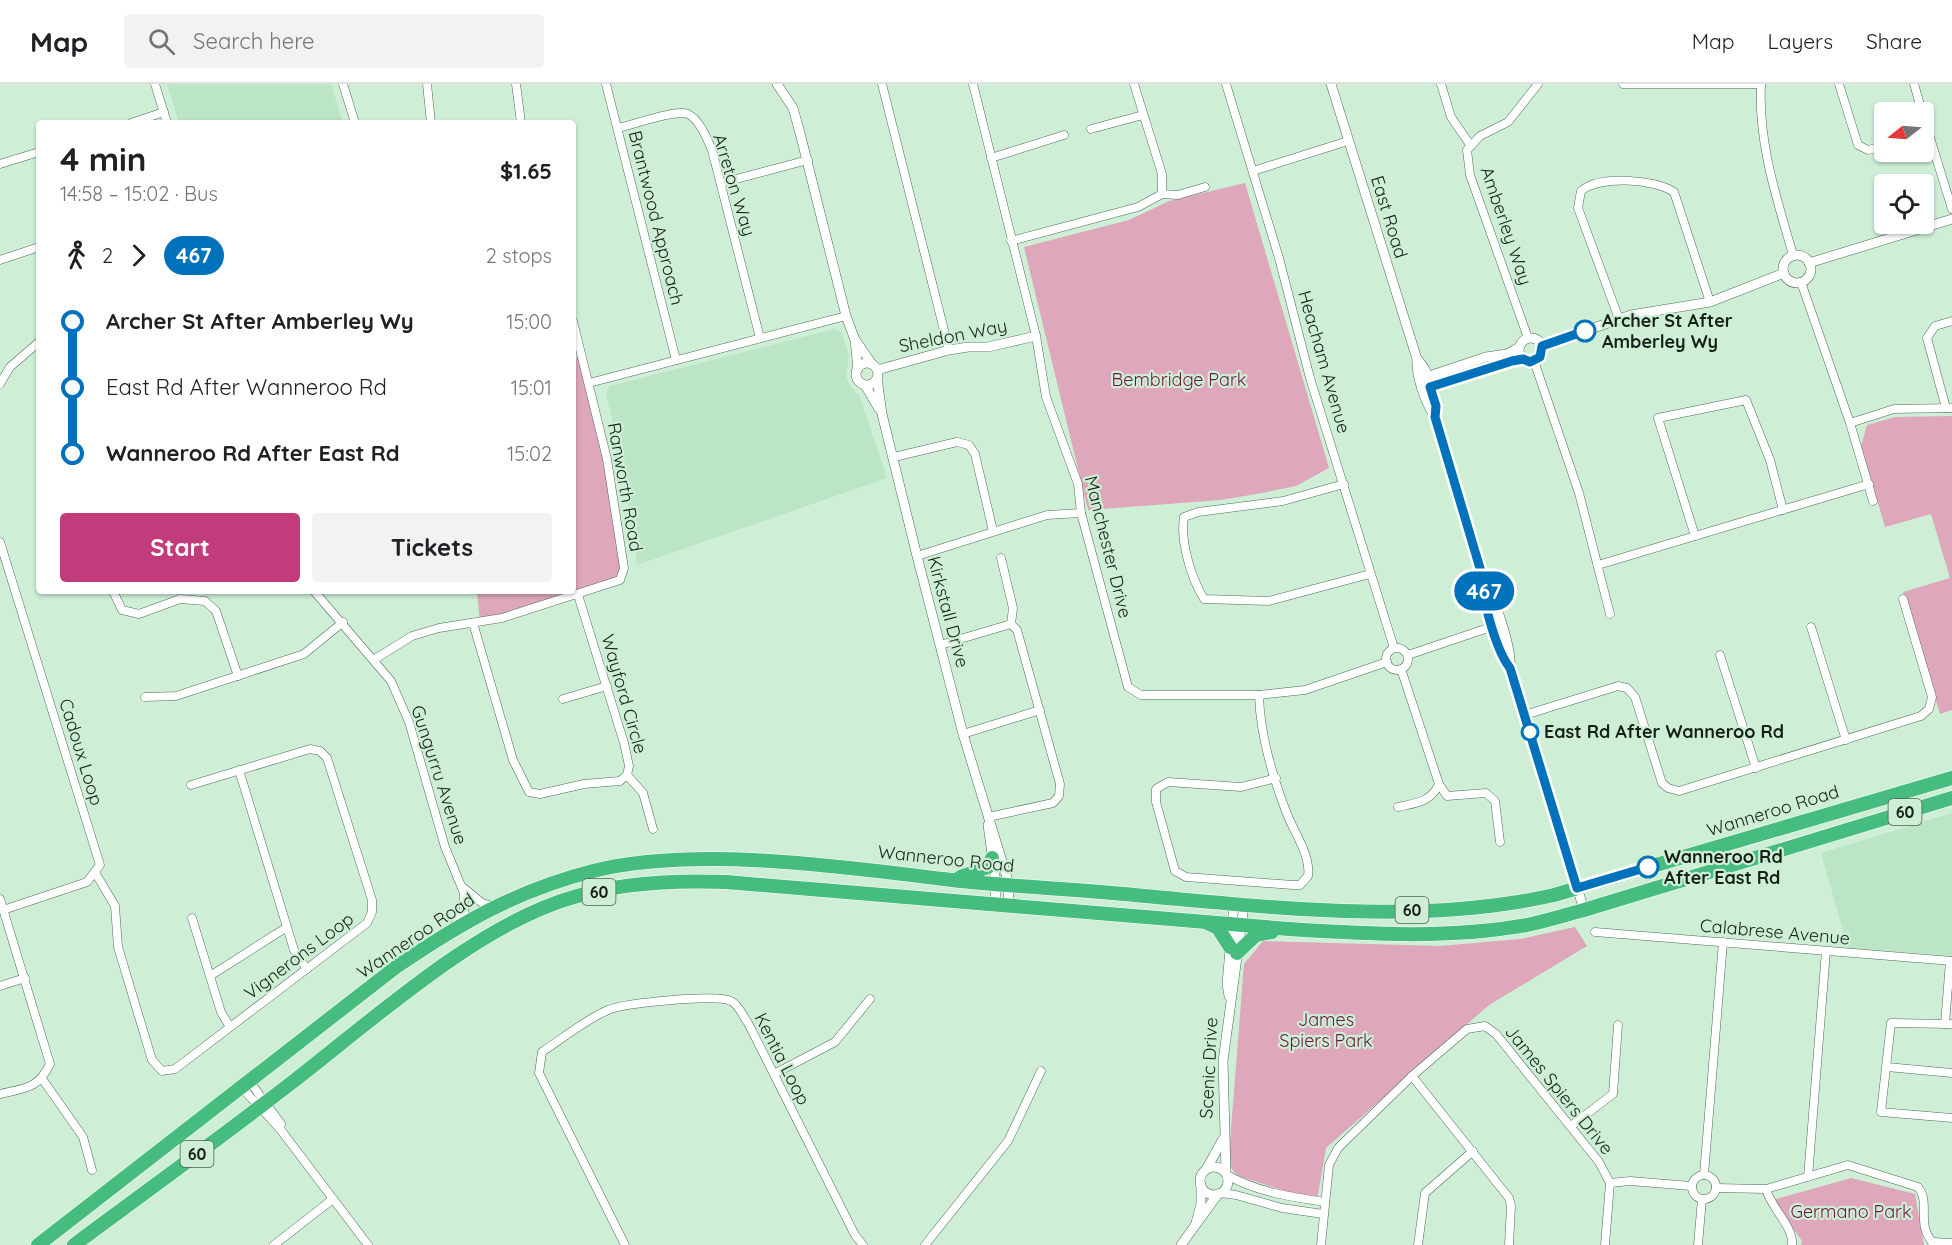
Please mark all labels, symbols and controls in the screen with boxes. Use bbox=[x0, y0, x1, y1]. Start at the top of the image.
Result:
search box bbox=[124, 14, 544, 68]
text: Map bbox=[30, 24, 88, 59]
icon: search bbox=[145, 25, 178, 58]
text: Search here bbox=[193, 27, 315, 55]
text: Map bbox=[1692, 28, 1735, 54]
text: Layers bbox=[1768, 28, 1833, 54]
text: Share bbox=[1866, 28, 1922, 54]
north arrow bbox=[1874, 102, 1934, 162]
map controls bbox=[1874, 102, 1934, 234]
street label: Brantwood Approach bbox=[624, 128, 689, 308]
street label: Arreton Way bbox=[708, 131, 761, 239]
text: 4 min bbox=[60, 138, 147, 179]
text: $1.65 bbox=[500, 157, 552, 185]
street label: Amberley Way bbox=[1475, 164, 1537, 288]
street label: East Road bbox=[1366, 173, 1413, 261]
button: locate bbox=[1874, 174, 1934, 234]
text: 14:58 – 15:02 · Bus bbox=[60, 181, 218, 206]
icon: walk bbox=[60, 239, 93, 272]
icon: forward bbox=[122, 239, 155, 272]
text: 467 bbox=[176, 242, 212, 268]
text: 2 bbox=[102, 243, 113, 268]
text: 2 stops bbox=[486, 243, 552, 268]
street label: Heacham Avenue bbox=[1293, 288, 1356, 436]
text: Archer St After Amberley Wy bbox=[106, 307, 414, 335]
text: 15:00 bbox=[506, 309, 552, 334]
place label: Archer St After Amberley Wy bbox=[1602, 309, 1733, 353]
street label: Sheldon Way bbox=[897, 314, 1009, 357]
marker: Archer St After Amberley Wy bbox=[1574, 320, 1596, 342]
park label: Bembridge Park bbox=[1112, 368, 1246, 391]
text: East Rd After Wanneroo Rd bbox=[106, 373, 387, 401]
text: 15:01 bbox=[511, 375, 552, 400]
street label: Ranworth Road bbox=[603, 421, 648, 553]
text: Wanneroo Rd After East Rd bbox=[106, 439, 400, 467]
text: 15:02 bbox=[507, 441, 552, 466]
street label: Manchester Drive bbox=[1080, 473, 1137, 620]
button: Start bbox=[60, 513, 300, 582]
button: Tickets bbox=[312, 513, 552, 582]
street label: Kirkstall Drive bbox=[923, 554, 974, 670]
line badge: 467 bbox=[1450, 572, 1518, 610]
text: 467 bbox=[1466, 578, 1502, 604]
street label: Wayford Circle bbox=[596, 632, 652, 756]
street label: Cadoux Loop bbox=[54, 696, 109, 808]
street label: Gungurru Avenue bbox=[406, 702, 473, 847]
place label: East Rd After Wanneroo Rd bbox=[1544, 720, 1784, 743]
marker: East Rd After Wanneroo Rd bbox=[1521, 723, 1539, 741]
street label: Wanneroo Road bbox=[1704, 780, 1842, 842]
road number: 60 bbox=[1888, 799, 1922, 825]
street label: Wanneroo Road bbox=[877, 840, 1015, 877]
place label: Wanneroo Rd After East Rd bbox=[1664, 845, 1783, 889]
marker: Wanneroo Rd After East Rd bbox=[1637, 856, 1659, 878]
road number: 60 bbox=[582, 879, 616, 905]
street label: Wanneroo Road bbox=[353, 888, 479, 983]
road number: 60 bbox=[1396, 897, 1428, 923]
street label: Vignerons Loop bbox=[239, 907, 358, 1004]
street label: Calabrese Avenue bbox=[1699, 913, 1851, 950]
park label: James Spiers Park bbox=[1279, 1008, 1373, 1052]
street label: Kentia Loop bbox=[749, 1009, 816, 1109]
street label: Scenic Drive bbox=[1194, 1017, 1223, 1119]
street label: James Spiers Drive bbox=[1500, 1020, 1619, 1159]
road number: 60 bbox=[180, 1141, 214, 1167]
park label: Germano Park bbox=[1790, 1200, 1912, 1223]

